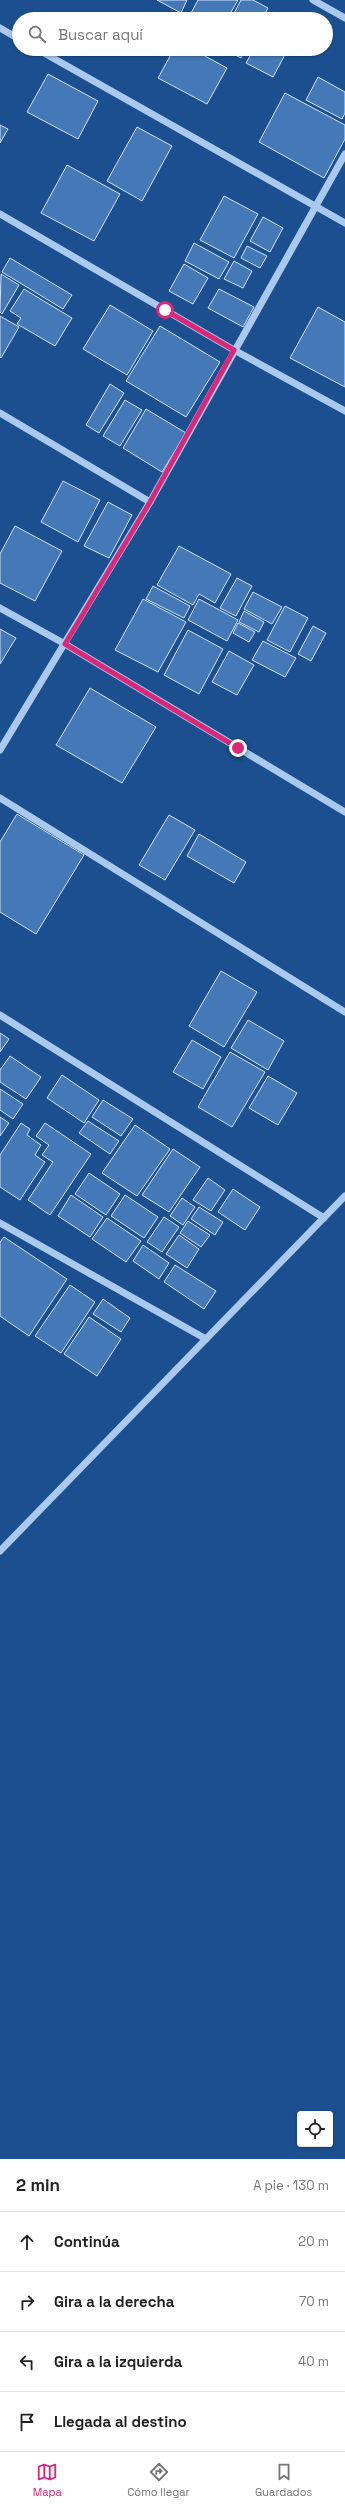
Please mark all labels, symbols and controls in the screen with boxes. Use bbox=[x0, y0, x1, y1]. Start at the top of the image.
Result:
search box bbox=[12, 12, 333, 56]
icon: search bbox=[26, 23, 48, 45]
text: Buscar aquí bbox=[58, 25, 143, 44]
route start bbox=[156, 301, 174, 319]
route end bbox=[229, 739, 247, 757]
map controls bbox=[297, 2111, 333, 2147]
button: locate bbox=[297, 2111, 333, 2147]
text: 2 min bbox=[16, 2174, 60, 2196]
text: A pie · 130 m bbox=[253, 2177, 329, 2194]
icon: ahead bbox=[16, 2231, 38, 2253]
text: Continúa bbox=[54, 2232, 120, 2251]
text: 20 m bbox=[298, 2233, 329, 2250]
icon: right bbox=[16, 2291, 38, 2313]
text: Gira a la derecha bbox=[54, 2292, 174, 2311]
text: 70 m bbox=[299, 2293, 329, 2310]
icon: left bbox=[16, 2351, 38, 2373]
text: Gira a la izquierda bbox=[54, 2352, 182, 2371]
text: 40 m bbox=[298, 2353, 329, 2370]
icon: arrive bbox=[16, 2411, 38, 2433]
text: Llegada al destino bbox=[54, 2412, 187, 2431]
tab: Mapa bbox=[33, 2461, 62, 2499]
tab: Cómo llegar bbox=[127, 2461, 190, 2499]
tab: Guardados bbox=[255, 2461, 312, 2499]

